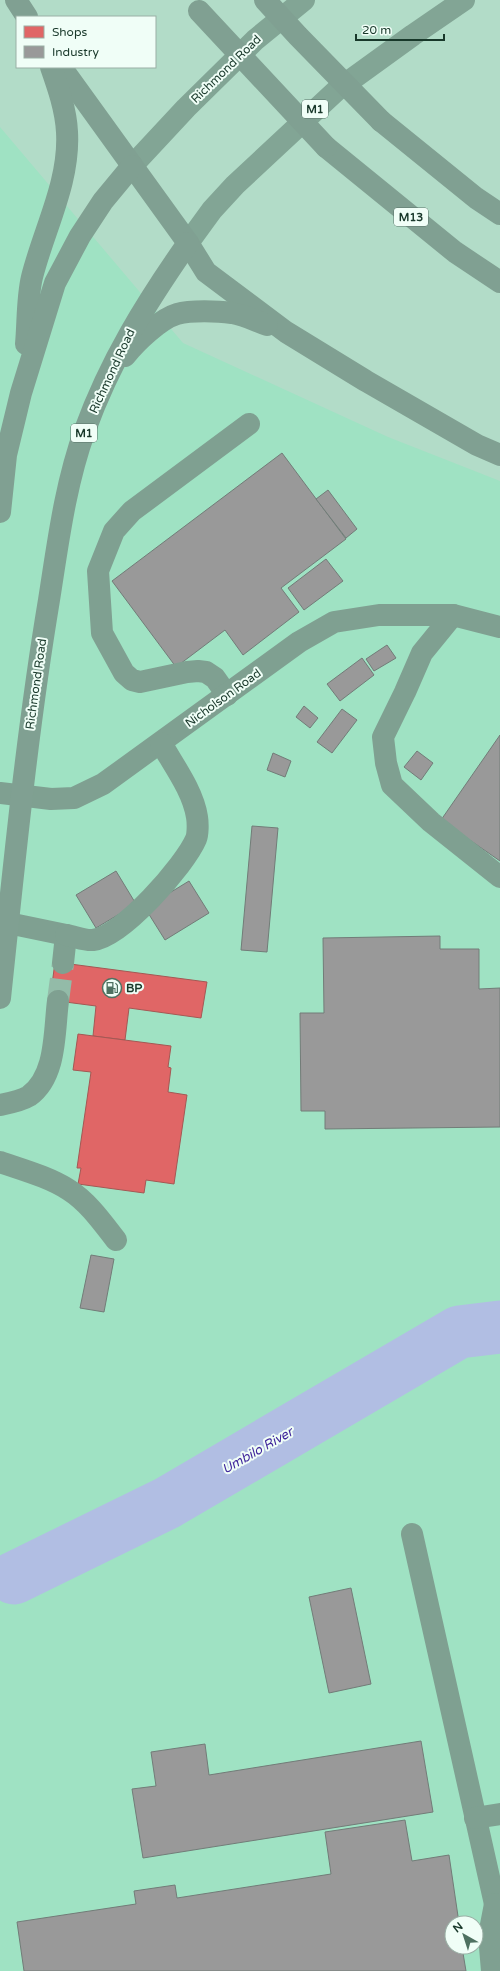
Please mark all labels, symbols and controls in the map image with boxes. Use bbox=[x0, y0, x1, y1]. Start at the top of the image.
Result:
legend bbox=[16, 16, 156, 68]
scale bar bbox=[356, 16, 444, 42]
text: 20 m bbox=[362, 23, 391, 37]
text: Shops bbox=[52, 25, 87, 39]
street label: Richmond Road bbox=[188, 32, 264, 106]
text: Industry bbox=[52, 45, 99, 59]
road number: M1 bbox=[302, 100, 328, 118]
road number: M13 bbox=[394, 208, 428, 226]
street label: Richmond Road bbox=[86, 326, 138, 416]
road number: M1 bbox=[71, 424, 97, 442]
street label: Richmond Road bbox=[23, 638, 49, 730]
street label: Nicholson Road bbox=[182, 666, 264, 730]
fuel station icon: BP bbox=[101, 977, 123, 999]
place label: BP bbox=[126, 981, 142, 995]
water label: Umbilo River bbox=[219, 1423, 298, 1478]
north arrow bbox=[444, 1915, 484, 1955]
text: N bbox=[450, 1920, 466, 1935]

